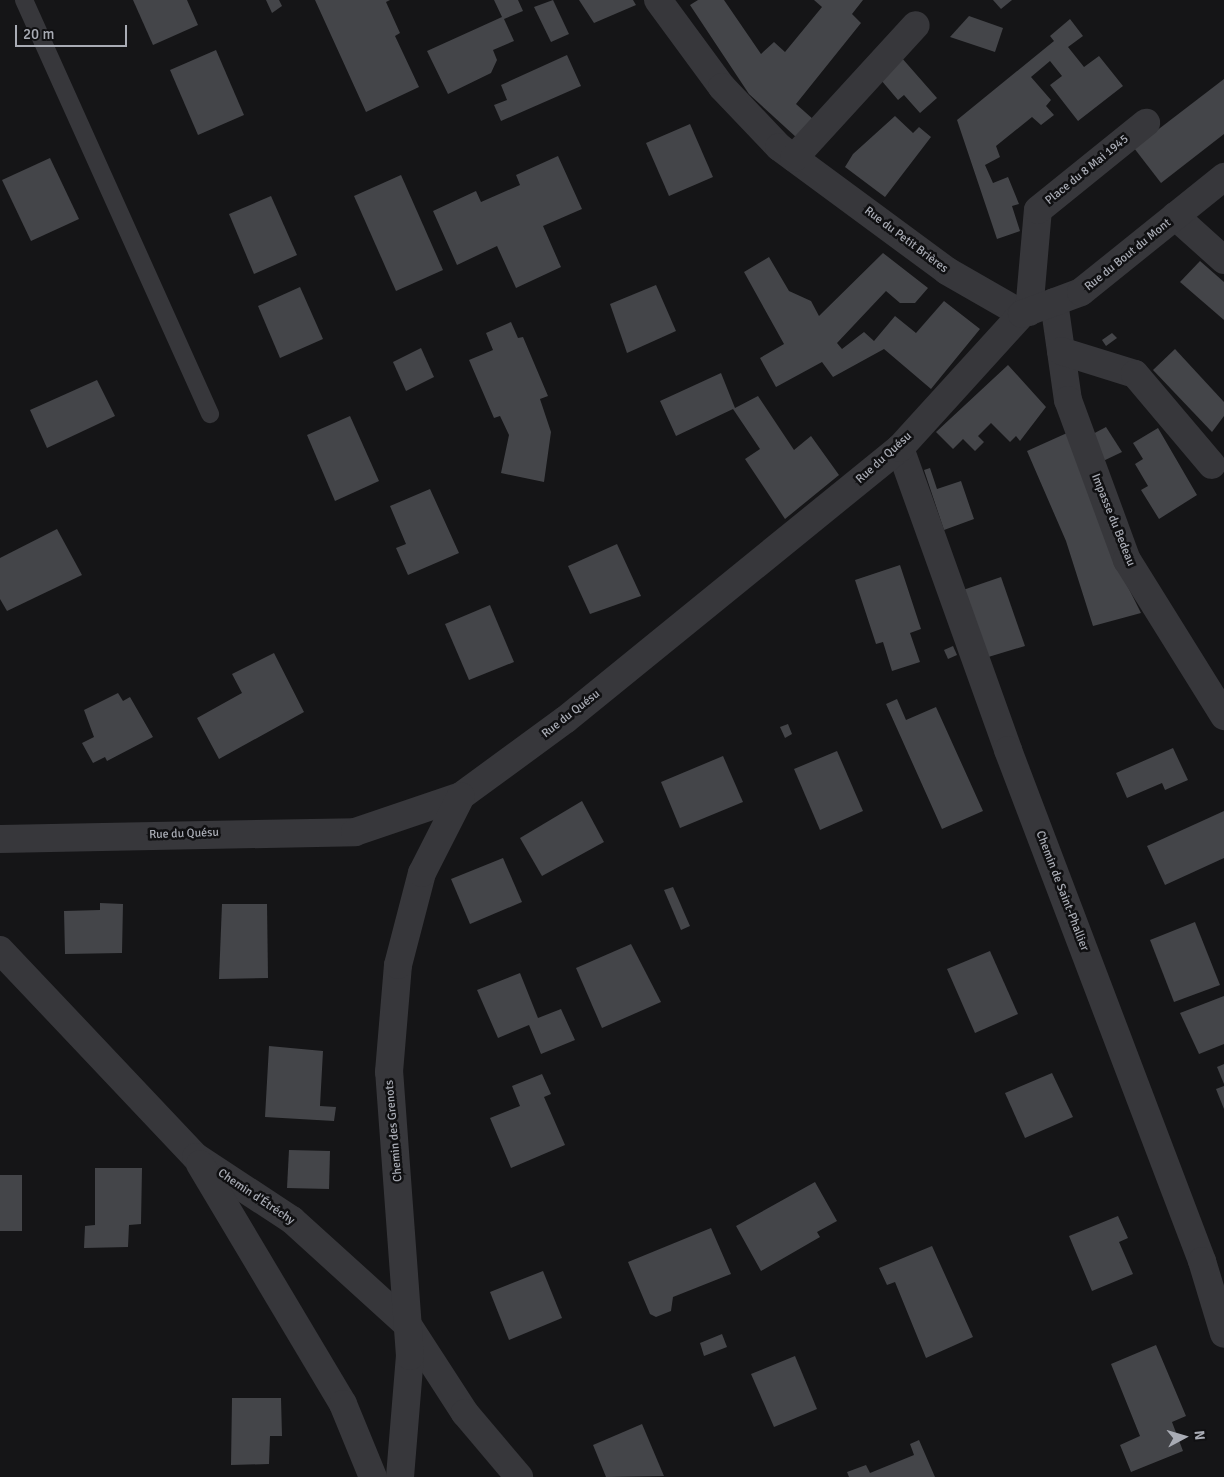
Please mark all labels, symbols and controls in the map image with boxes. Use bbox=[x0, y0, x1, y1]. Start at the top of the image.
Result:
scale bar bbox=[18, 15, 130, 47]
text: 20 m bbox=[23, 25, 54, 43]
street label: Place du 8 Mai 1945 bbox=[1042, 132, 1132, 208]
street label: Rue du Petit Brières bbox=[861, 204, 951, 276]
street label: Rue du Bout du Mont bbox=[1082, 216, 1174, 294]
street label: Rue du Quésu bbox=[853, 429, 915, 487]
street label: Impasse du Bedeau bbox=[1088, 472, 1138, 568]
street label: Rue du Quésu bbox=[539, 687, 603, 741]
street label: Rue du Quésu bbox=[149, 826, 219, 842]
street label: Chemin de Saint-Phallier bbox=[1032, 829, 1092, 953]
street label: Chemin des Grenots bbox=[382, 1080, 406, 1182]
street label: Chemin d'Étréchy bbox=[215, 1166, 297, 1228]
north arrow bbox=[1159, 1412, 1209, 1462]
text: N bbox=[1190, 1430, 1208, 1441]

